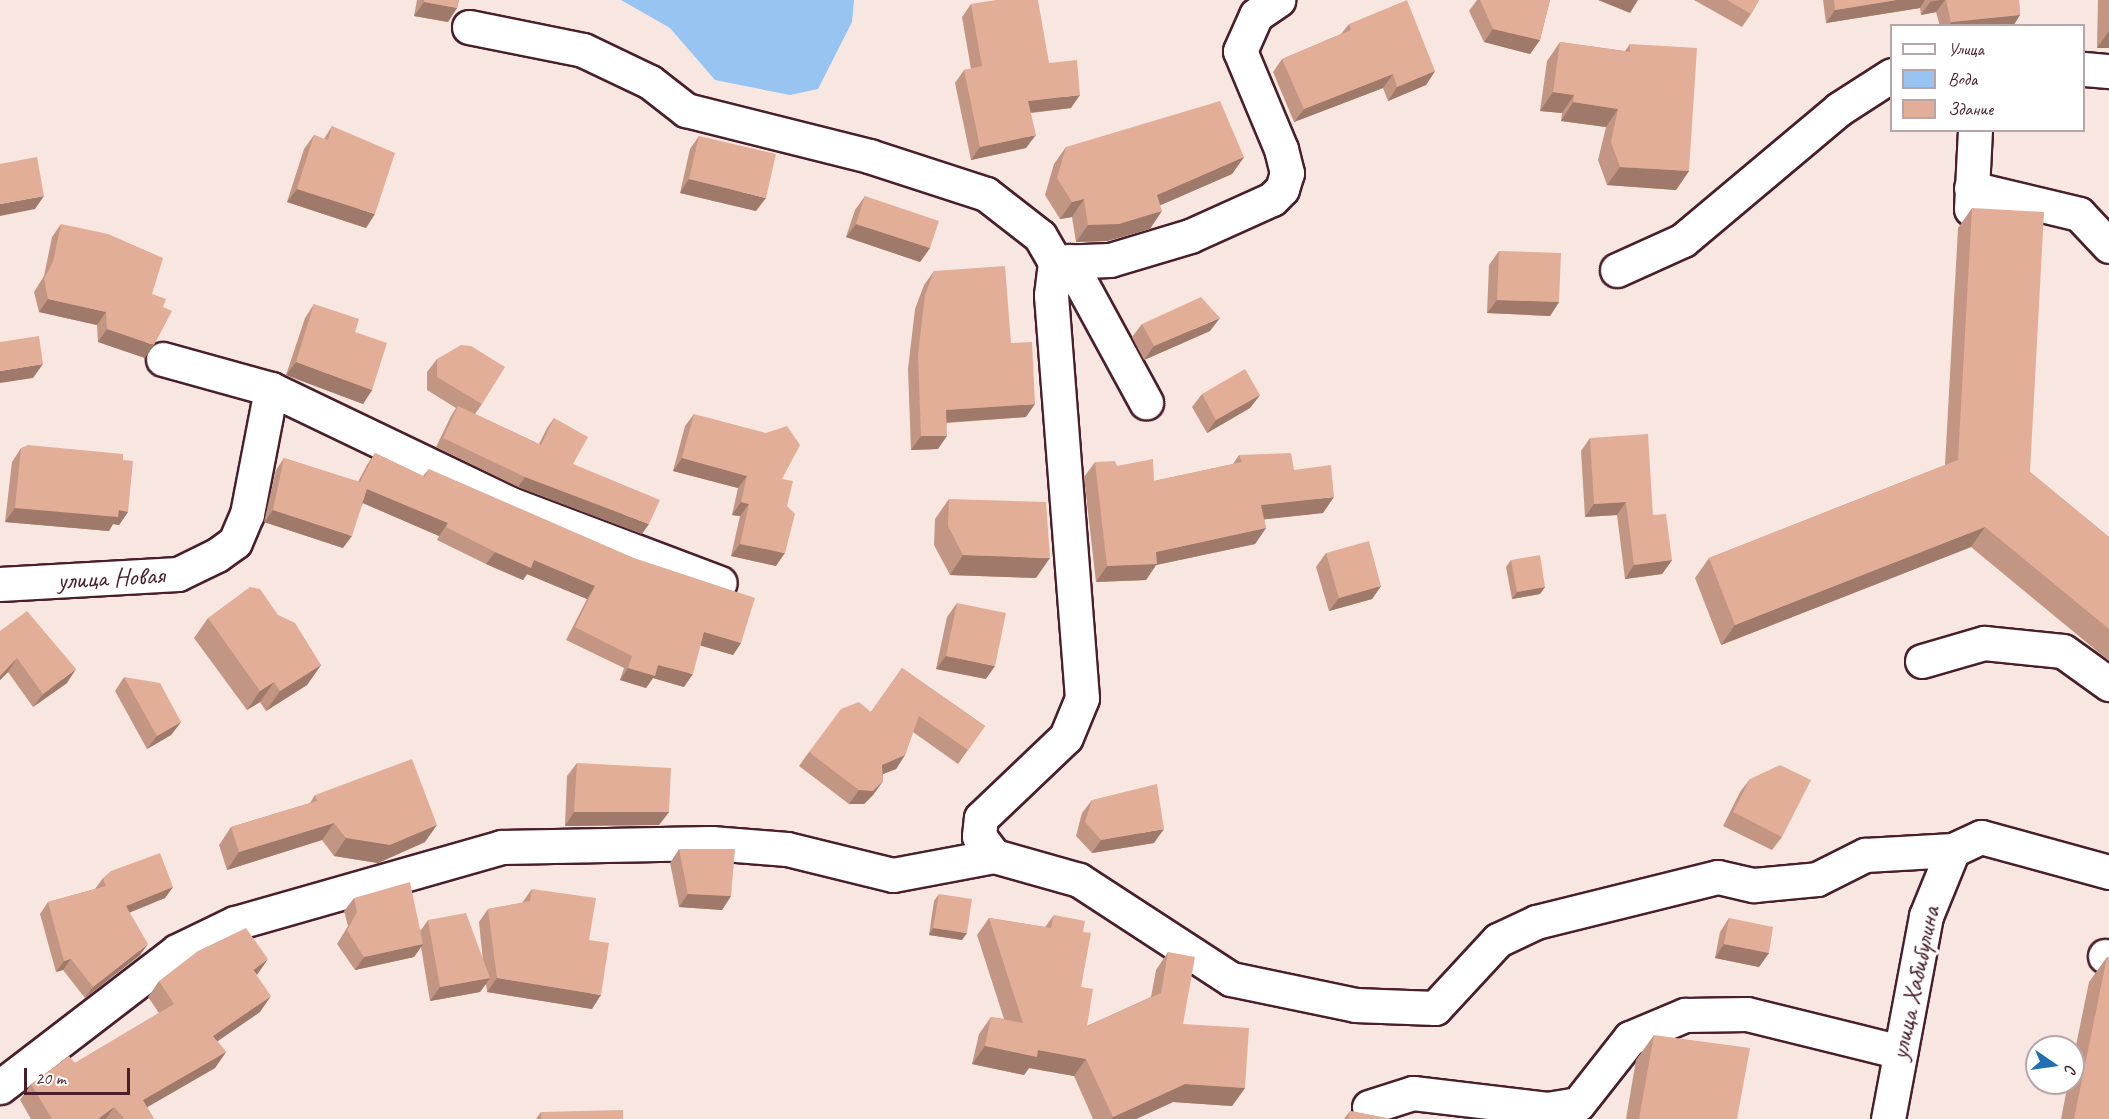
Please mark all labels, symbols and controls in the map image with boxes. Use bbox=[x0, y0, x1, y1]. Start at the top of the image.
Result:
legend bbox=[1890, 24, 2085, 132]
text: Улица bbox=[1948, 38, 1984, 60]
text: Вода bbox=[1948, 68, 1977, 90]
text: Здание bbox=[1948, 98, 1993, 120]
street label: улица Новая bbox=[57, 560, 165, 596]
street label: улица Хабибулина bbox=[1884, 904, 1946, 1062]
north arrow bbox=[2025, 1035, 2085, 1095]
scale bar bbox=[27, 1056, 134, 1094]
text: С bbox=[2060, 1063, 2081, 1075]
text: 20 m bbox=[35, 1067, 66, 1089]

